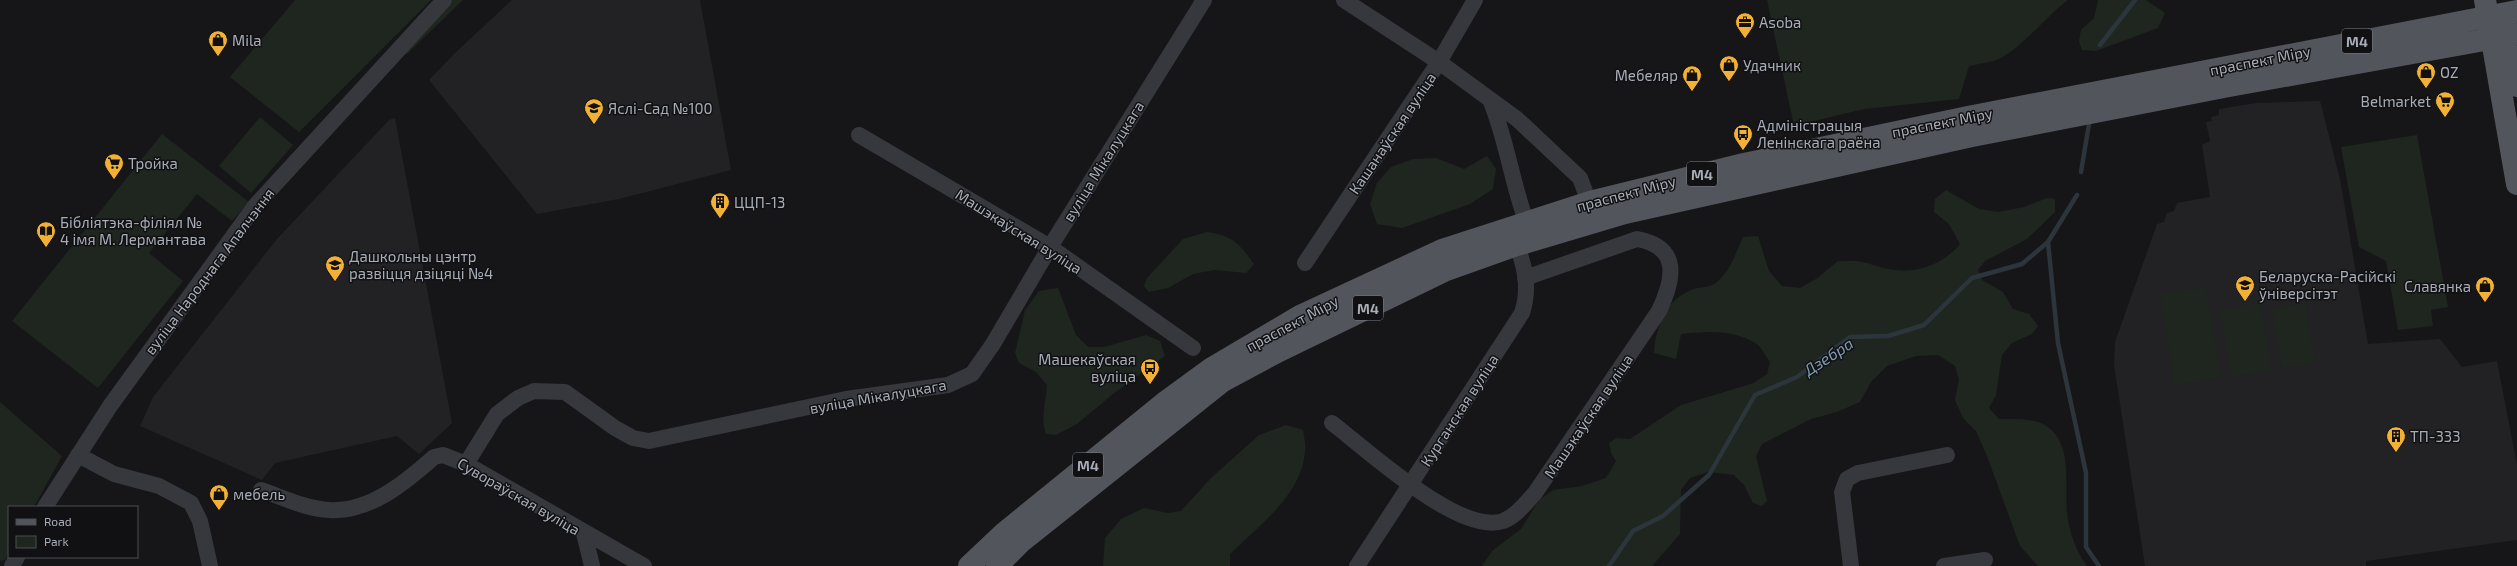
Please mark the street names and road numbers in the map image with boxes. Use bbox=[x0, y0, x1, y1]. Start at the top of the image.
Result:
road number: М4 bbox=[2342, 29, 2372, 53]
street label: праспект Міру bbox=[2208, 41, 2312, 80]
street label: Кашанаўская вуліца bbox=[1345, 69, 1440, 198]
street label: вуліца Мікалуцкага bbox=[1059, 97, 1148, 225]
street label: праспект Міру bbox=[1890, 103, 1994, 142]
road number: М4 bbox=[1687, 162, 1717, 186]
street label: праспект Міру bbox=[1574, 171, 1678, 216]
street label: вуліца Народнага Апалчэння bbox=[140, 184, 278, 358]
street label: Машэкаўская вуліца bbox=[952, 185, 1086, 278]
street label: праспект Міру bbox=[1243, 291, 1342, 356]
road number: М4 bbox=[1353, 296, 1383, 320]
street label: Курганская вуліца bbox=[1416, 351, 1503, 470]
street label: Машэкаўская вуліца bbox=[1540, 351, 1637, 482]
street label: вуліца Мікалуцкага bbox=[808, 375, 948, 418]
road number: М4 bbox=[1073, 453, 1103, 477]
street label: Сувораўская вуліца bbox=[454, 454, 583, 539]

